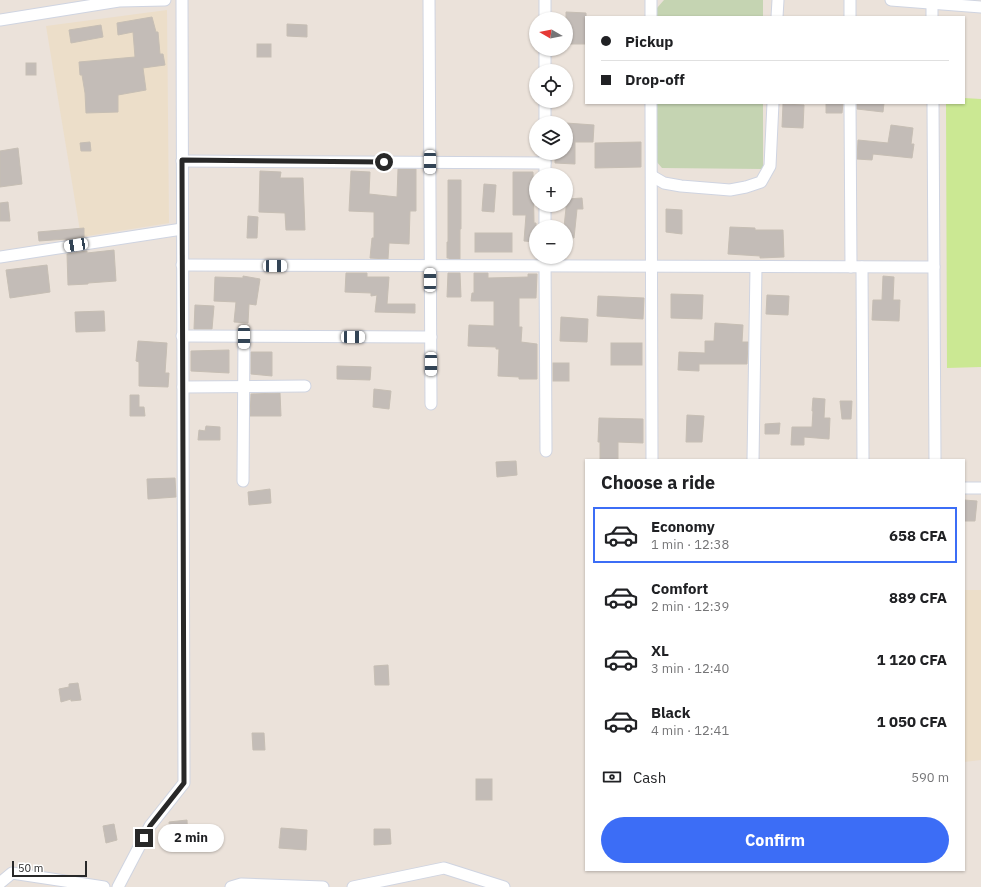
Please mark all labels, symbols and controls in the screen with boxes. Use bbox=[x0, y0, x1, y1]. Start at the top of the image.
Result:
north arrow bbox=[529, 12, 573, 56]
map controls bbox=[529, 12, 573, 264]
text: Pickup bbox=[625, 32, 673, 51]
button: locate bbox=[529, 64, 573, 108]
text: Drop-off bbox=[625, 70, 685, 89]
button: layers bbox=[529, 116, 573, 160]
car bbox=[424, 150, 436, 174]
route start bbox=[375, 153, 393, 171]
button: + bbox=[529, 168, 573, 212]
button: − bbox=[529, 220, 573, 264]
car bbox=[63, 237, 89, 253]
car bbox=[263, 260, 287, 272]
car bbox=[424, 268, 436, 292]
car bbox=[238, 325, 250, 349]
car bbox=[341, 331, 365, 343]
car bbox=[425, 352, 437, 376]
text: Choose a ride bbox=[601, 471, 715, 494]
icon: car bbox=[603, 517, 639, 553]
text: Economy bbox=[651, 517, 715, 536]
text: 658 CFA bbox=[889, 526, 947, 545]
text: 1 min · 12:38 bbox=[651, 536, 729, 553]
icon: car bbox=[603, 579, 639, 615]
text: Comfort bbox=[651, 579, 708, 598]
text: 889 CFA bbox=[889, 588, 947, 607]
text: 2 min · 12:39 bbox=[651, 598, 729, 615]
icon: car bbox=[603, 641, 639, 677]
text: XL bbox=[651, 641, 669, 660]
text: 1 120 CFA bbox=[876, 650, 947, 669]
text: 3 min · 12:40 bbox=[651, 660, 729, 677]
icon: car bbox=[603, 703, 639, 739]
text: Black bbox=[651, 703, 691, 722]
text: 1 050 CFA bbox=[876, 712, 947, 731]
text: 4 min · 12:41 bbox=[651, 722, 729, 739]
icon: cash bbox=[601, 766, 623, 788]
text: Cash bbox=[633, 768, 666, 787]
text: 590 m bbox=[911, 769, 949, 786]
button: Confirm bbox=[601, 817, 949, 863]
callout: 2 min bbox=[158, 824, 224, 852]
route end bbox=[135, 829, 153, 847]
text: 2 min bbox=[174, 829, 208, 846]
scale bar bbox=[12, 859, 87, 878]
text: 50 m bbox=[18, 861, 43, 875]

